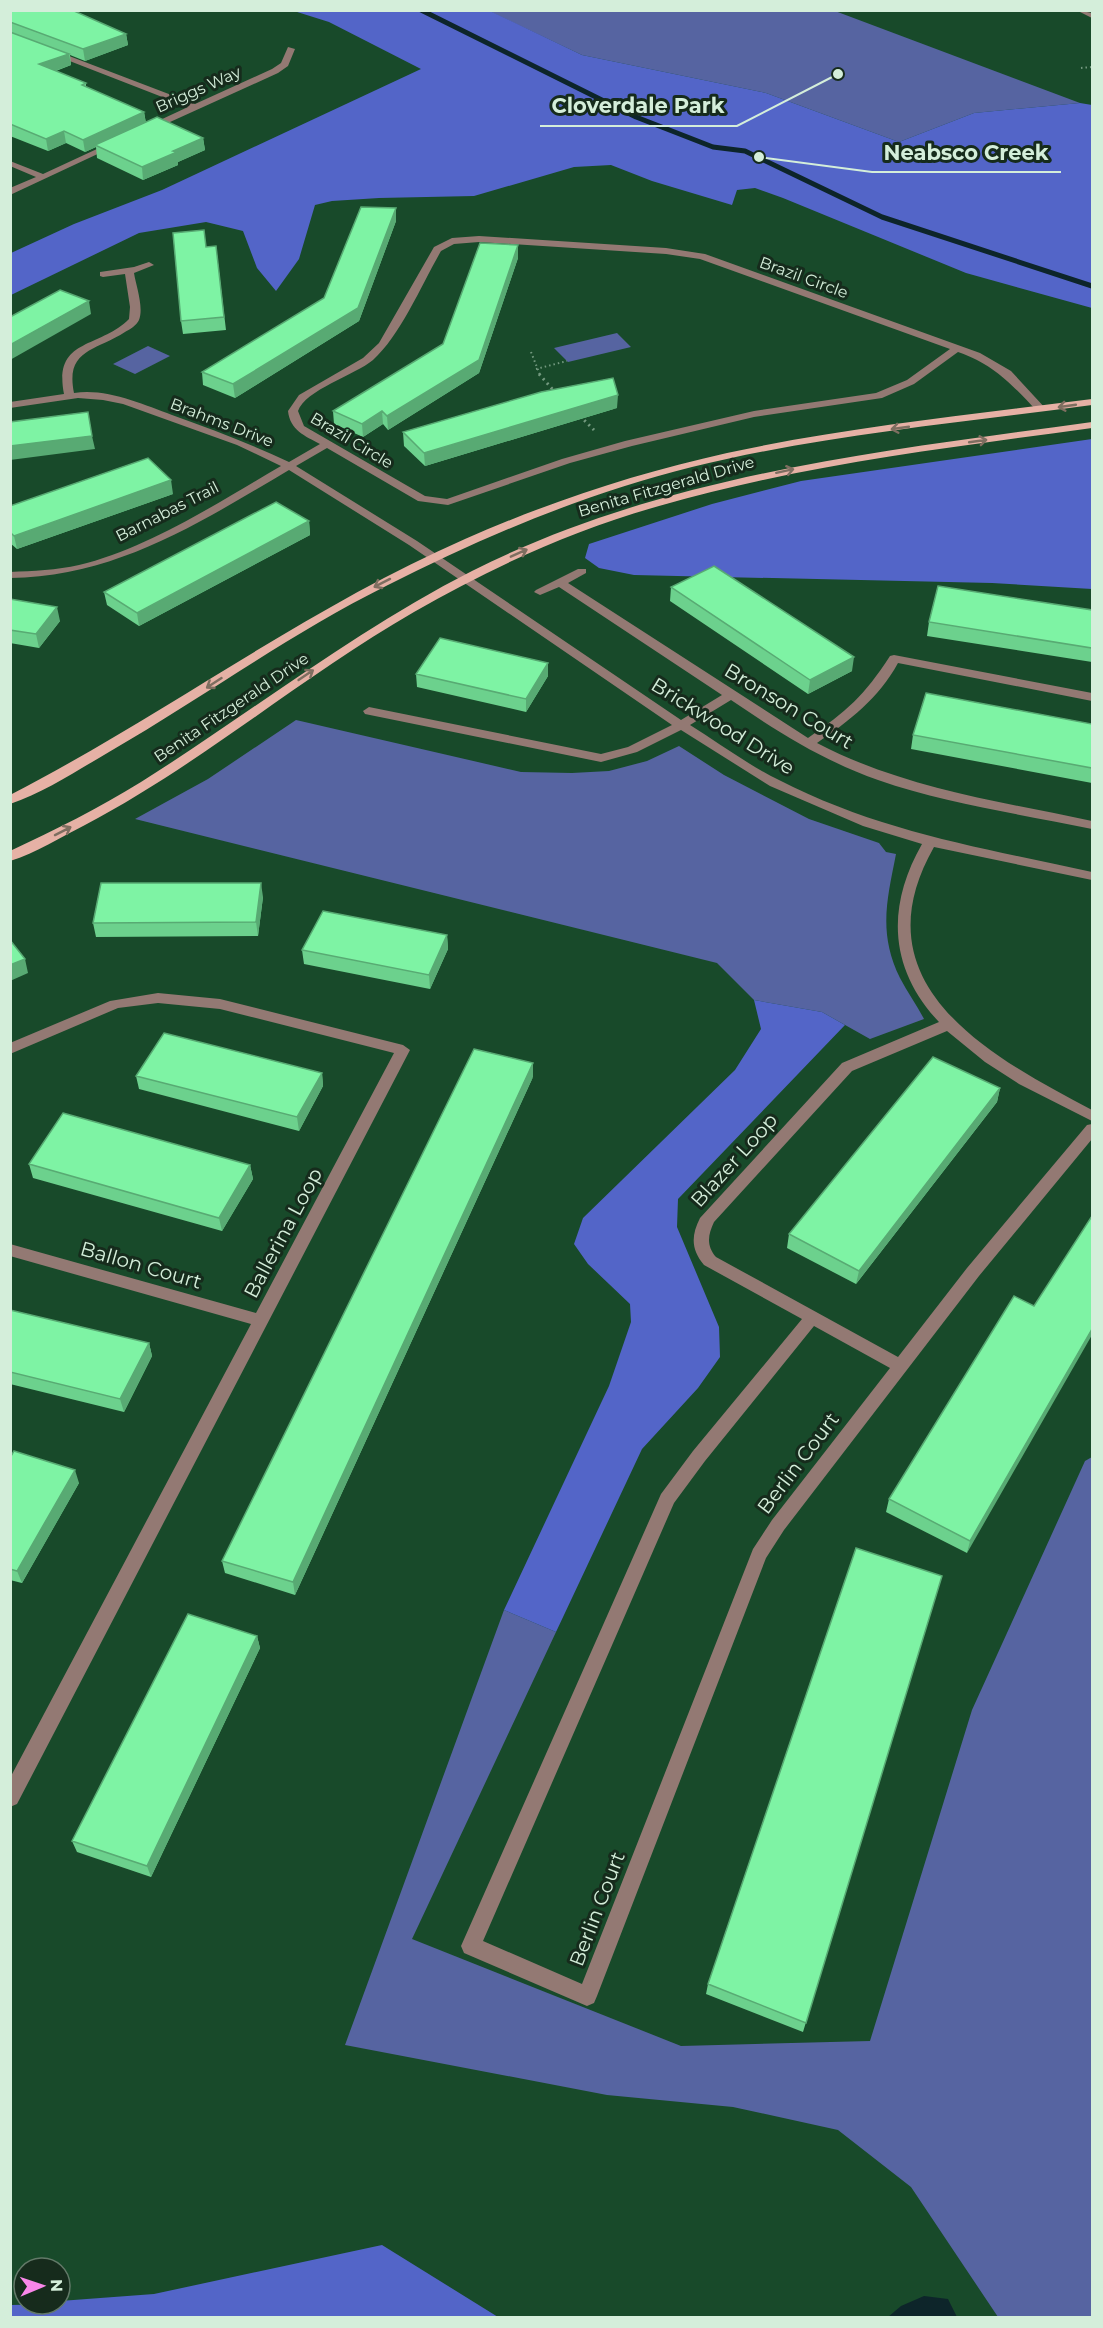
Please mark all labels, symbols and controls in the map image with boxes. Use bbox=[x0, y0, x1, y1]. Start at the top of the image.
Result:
street label: Briggs Way bbox=[153, 62, 244, 117]
callout: Cloverdale Park bbox=[540, 87, 737, 126]
text: Cloverdale Park bbox=[551, 93, 725, 118]
callout: Neabsco Creek bbox=[872, 133, 1061, 172]
text: Neabsco Creek bbox=[884, 140, 1049, 165]
street label: Brazil Circle bbox=[757, 253, 851, 302]
street label: Brahms Drive bbox=[168, 394, 276, 451]
one-way arrow bbox=[1057, 400, 1077, 411]
street label: Brazil Circle bbox=[307, 408, 396, 473]
one-way arrow bbox=[890, 422, 910, 433]
one-way arrow bbox=[967, 435, 987, 446]
street label: Benita Fitzgerald Drive bbox=[576, 452, 756, 521]
one-way arrow bbox=[775, 465, 794, 476]
street label: Barnabas Trail bbox=[113, 477, 222, 546]
one-way arrow bbox=[509, 547, 528, 558]
one-way arrow bbox=[373, 578, 391, 590]
street label: Benita Fitzgerald Drive bbox=[150, 649, 312, 766]
street label: Bronson Court bbox=[720, 658, 858, 754]
one-way arrow bbox=[297, 669, 314, 681]
street label: Brickwood Drive bbox=[647, 672, 799, 780]
one-way arrow bbox=[206, 677, 223, 689]
one-way arrow bbox=[53, 824, 71, 836]
street label: Blazer Loop bbox=[686, 1108, 782, 1212]
street label: Ballerina Loop bbox=[239, 1164, 327, 1302]
street label: Ballon Court bbox=[78, 1236, 204, 1294]
street label: Berlin Court bbox=[752, 1408, 844, 1518]
street label: Berlin Court bbox=[564, 1848, 630, 1970]
north arrow bbox=[12, 2256, 72, 2316]
text: N bbox=[47, 2279, 66, 2292]

